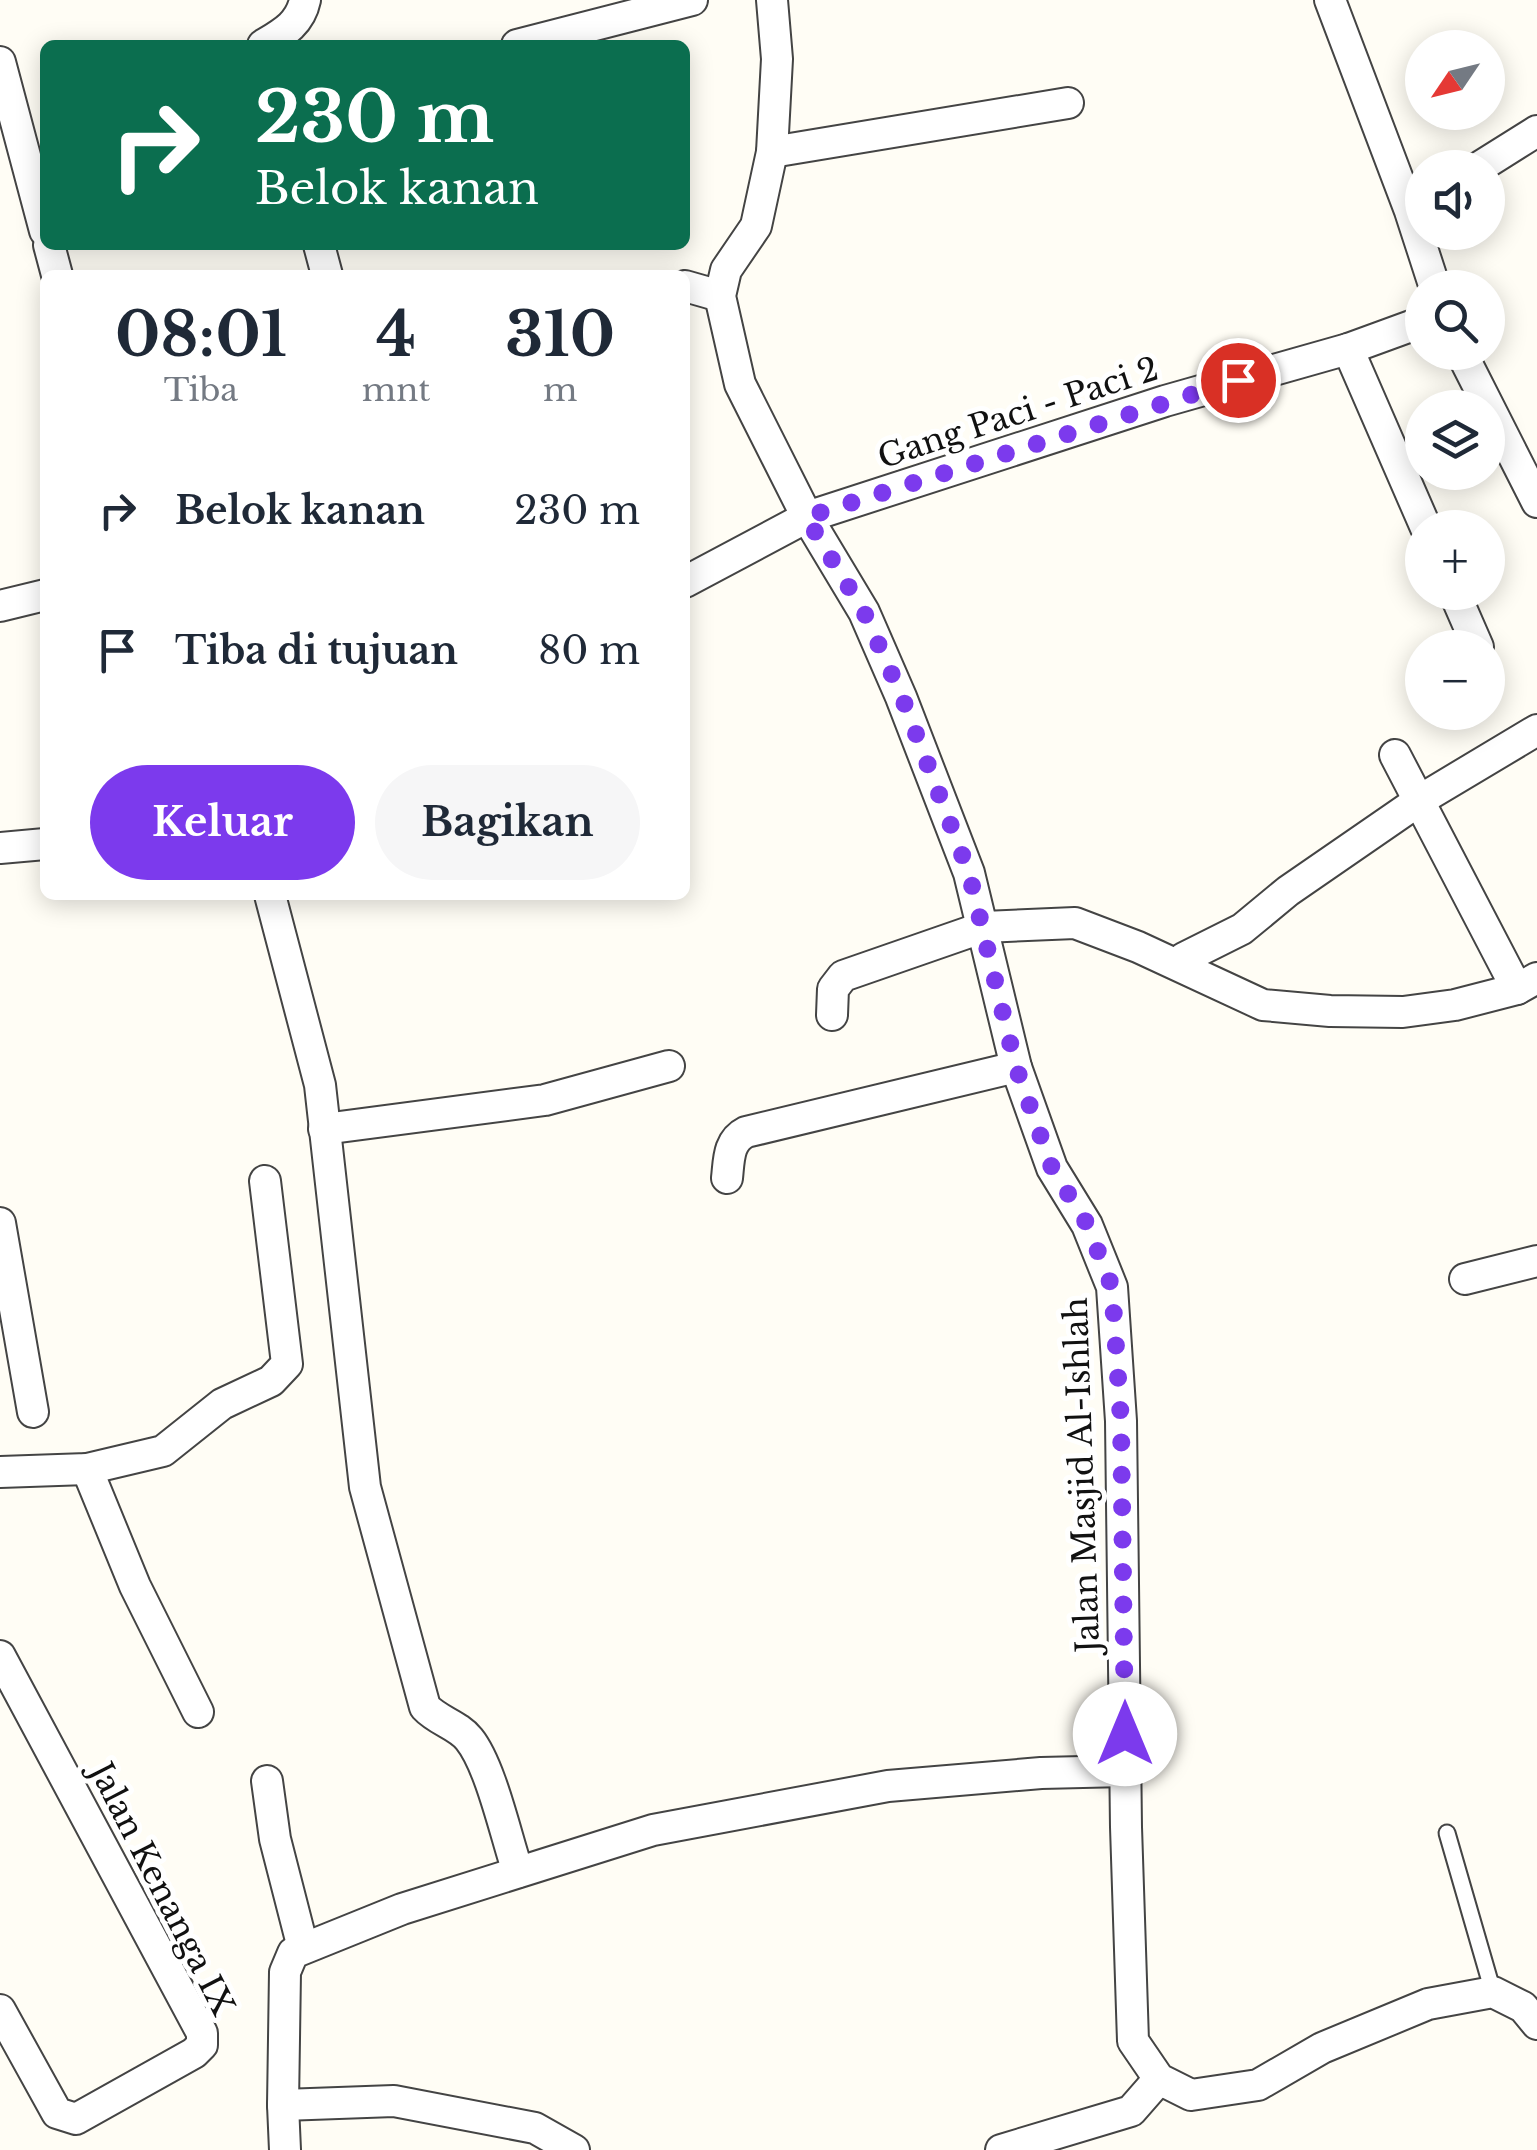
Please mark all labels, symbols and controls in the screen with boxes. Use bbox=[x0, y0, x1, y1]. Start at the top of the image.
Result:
north arrow bbox=[1405, 30, 1505, 130]
map controls bbox=[1405, 30, 1505, 730]
text: 230 m bbox=[255, 74, 494, 161]
icon: right bbox=[90, 80, 220, 210]
button: sound bbox=[1405, 150, 1505, 250]
text: Belok kanan bbox=[255, 160, 539, 216]
button: search bbox=[1405, 270, 1505, 370]
text: 08:01 bbox=[115, 298, 287, 372]
text: 4 bbox=[376, 298, 416, 372]
text: 310 bbox=[505, 298, 615, 372]
pin bbox=[1196, 338, 1281, 423]
street label: Gang Paci - Paci 2 bbox=[873, 349, 1163, 477]
icon: arrive bbox=[1211, 353, 1266, 408]
text: Tiba bbox=[164, 370, 238, 410]
text: mnt bbox=[362, 370, 430, 410]
text: m bbox=[543, 370, 577, 410]
button: layers bbox=[1405, 390, 1505, 490]
icon: right bbox=[90, 483, 145, 538]
text: Belok kanan bbox=[175, 487, 425, 534]
text: 230 m bbox=[514, 487, 640, 534]
button: + bbox=[1405, 510, 1505, 610]
icon: arrive bbox=[90, 623, 145, 678]
text: Tiba di tujuan bbox=[175, 627, 458, 674]
text: 80 m bbox=[538, 627, 640, 674]
button: − bbox=[1405, 630, 1505, 730]
button: Keluar bbox=[90, 765, 355, 880]
button: Bagikan bbox=[375, 765, 640, 880]
street label: Jalan Masjid Al-Ishlah bbox=[1056, 1297, 1108, 1657]
position arrow bbox=[1073, 1682, 1177, 1786]
street label: Jalan Kenanga IX bbox=[79, 1752, 243, 2023]

